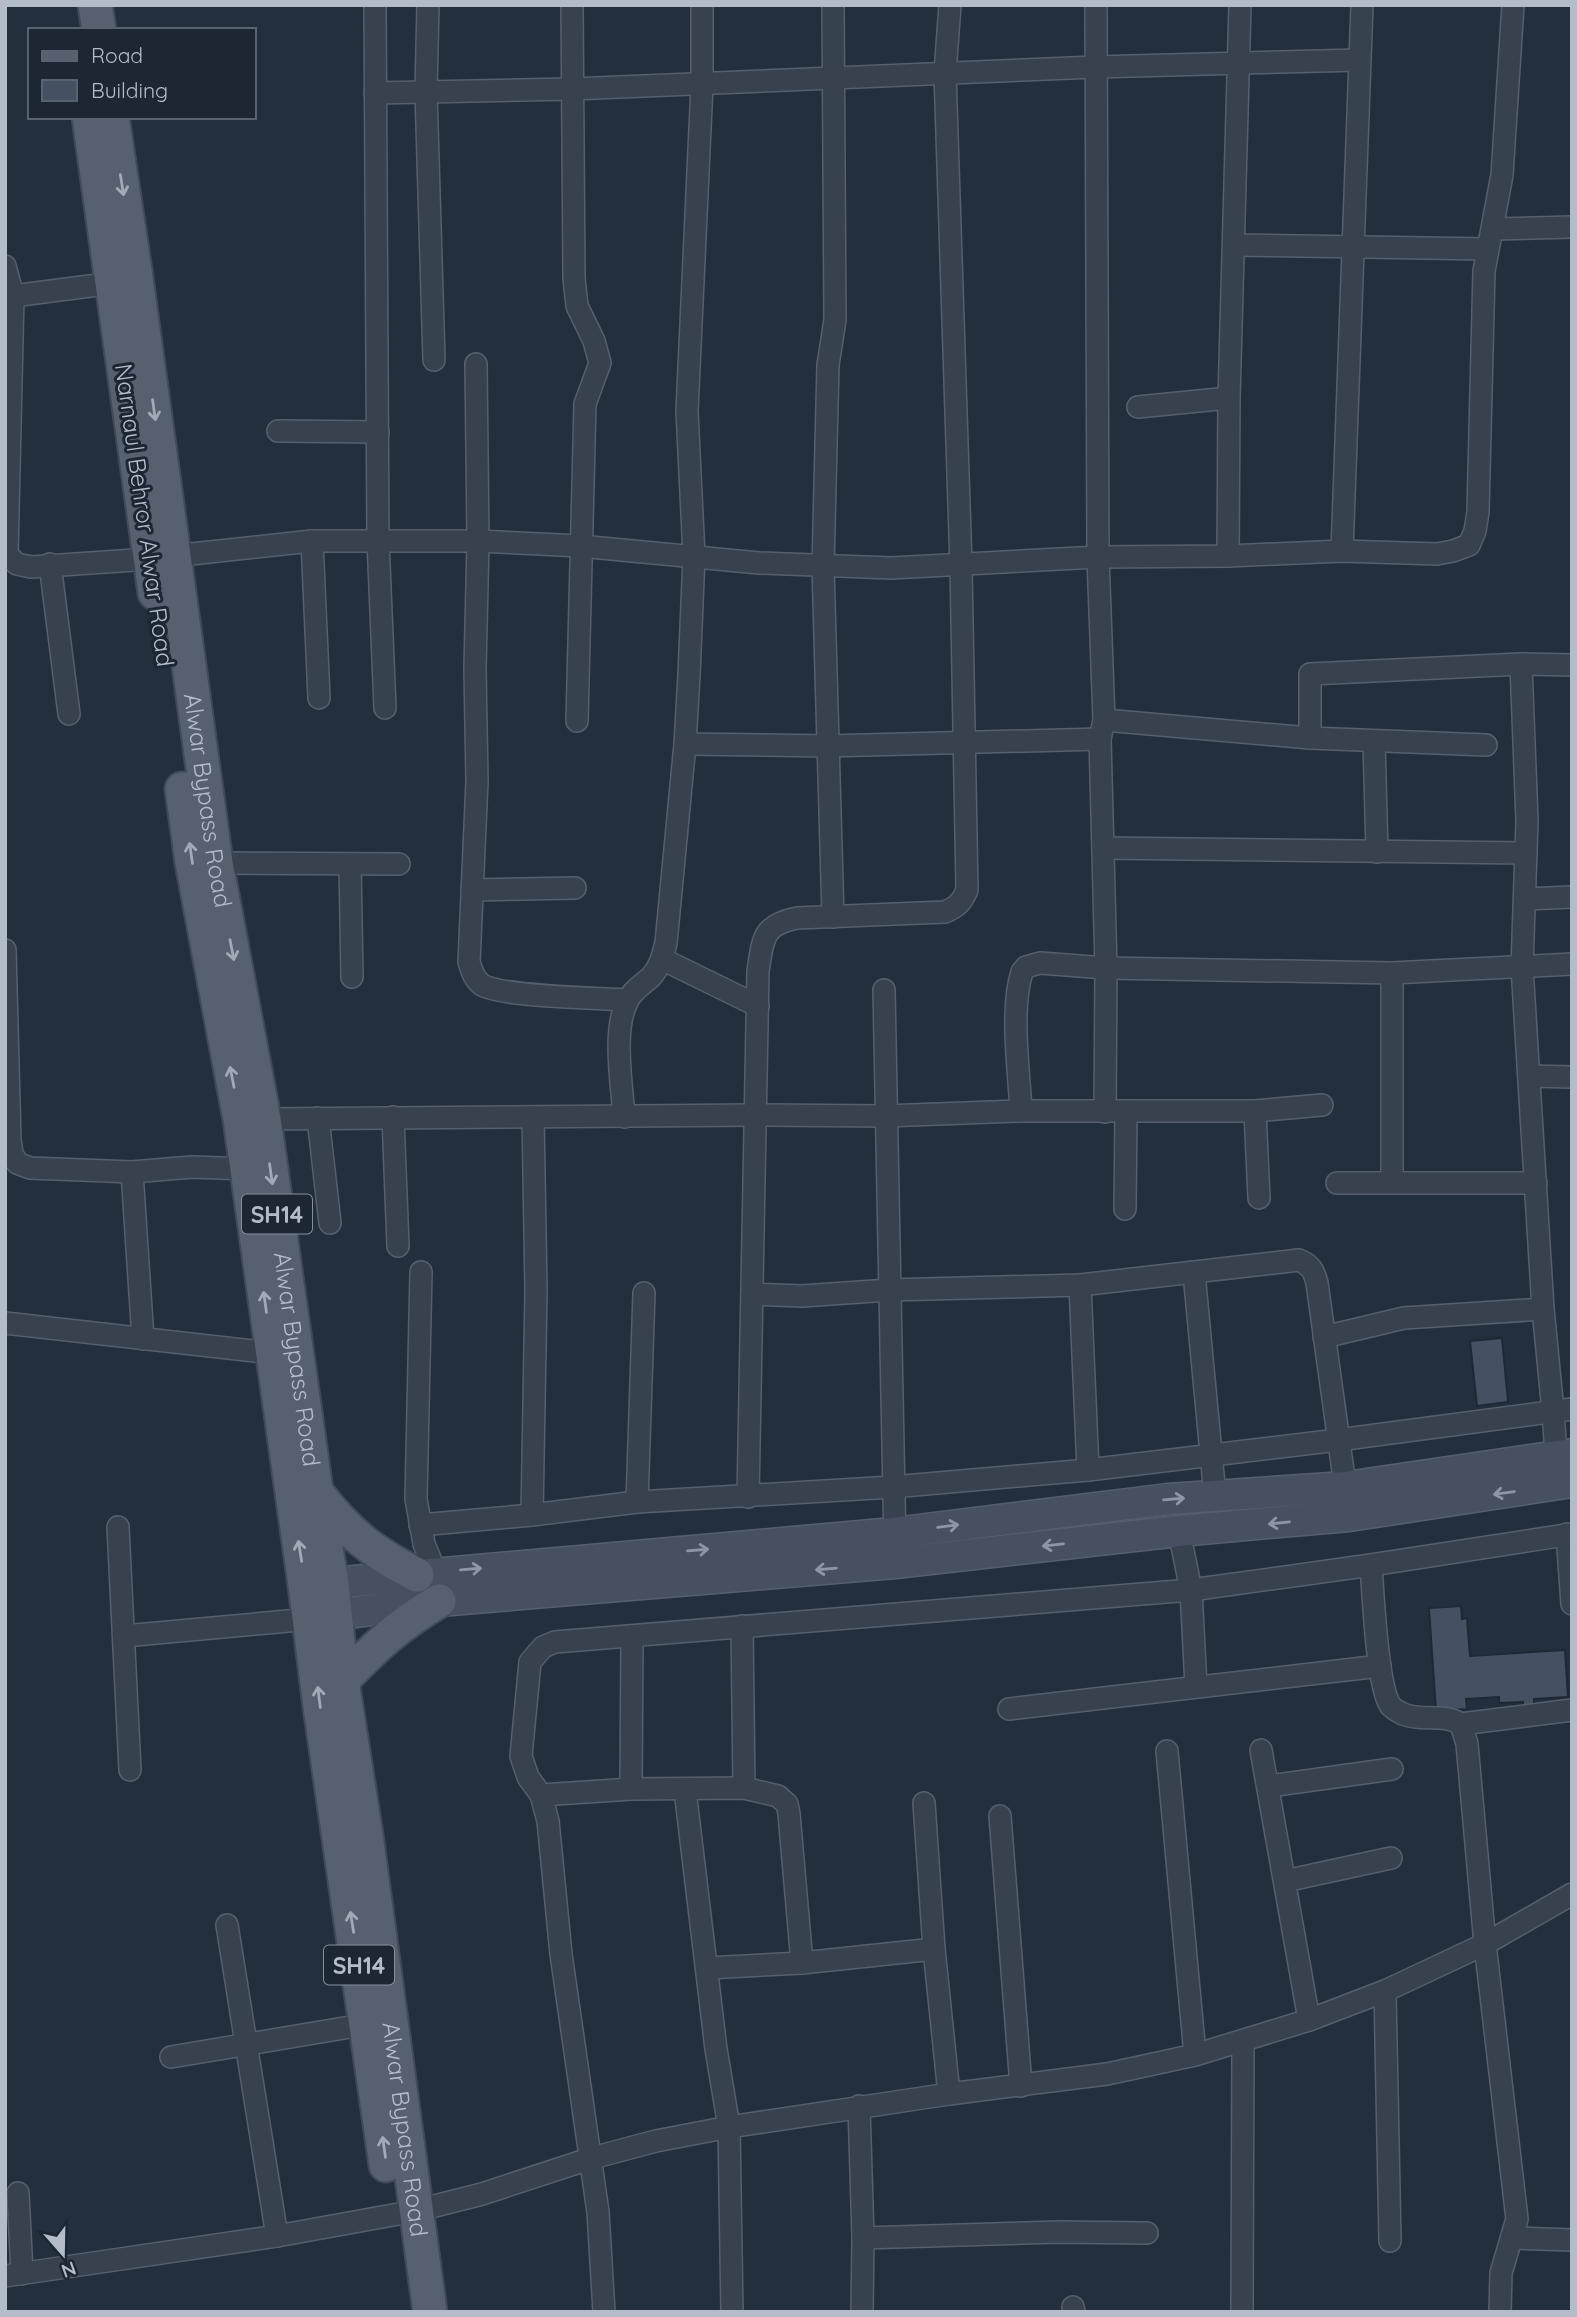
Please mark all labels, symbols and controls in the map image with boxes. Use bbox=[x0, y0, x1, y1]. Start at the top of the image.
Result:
legend bbox=[28, 28, 256, 119]
text: Road bbox=[91, 42, 143, 68]
text: Building bbox=[91, 77, 168, 103]
one-way arrow bbox=[116, 173, 129, 196]
street label: Narnaul Behror Alwar Road bbox=[109, 362, 181, 668]
one-way arrow bbox=[147, 398, 160, 421]
street label: Alwar Bypass Road bbox=[178, 691, 239, 910]
one-way arrow bbox=[184, 842, 197, 865]
one-way arrow bbox=[226, 938, 239, 961]
one-way arrow bbox=[225, 1066, 238, 1089]
one-way arrow bbox=[265, 1162, 278, 1185]
road number: SH14 bbox=[242, 1194, 312, 1233]
street label: Alwar Bypass Road bbox=[268, 1250, 327, 1468]
one-way arrow bbox=[258, 1291, 271, 1314]
one-way arrow bbox=[1493, 1487, 1516, 1500]
one-way arrow bbox=[1162, 1492, 1185, 1505]
one-way arrow bbox=[1268, 1517, 1291, 1530]
one-way arrow bbox=[937, 1520, 959, 1533]
one-way arrow bbox=[1042, 1539, 1064, 1552]
one-way arrow bbox=[293, 1540, 306, 1563]
one-way arrow bbox=[686, 1543, 708, 1556]
one-way arrow bbox=[815, 1562, 838, 1575]
one-way arrow bbox=[459, 1563, 482, 1576]
one-way arrow bbox=[312, 1686, 325, 1709]
one-way arrow bbox=[345, 1911, 358, 1934]
road number: SH14 bbox=[324, 1946, 394, 1984]
street label: Alwar Bypass Road bbox=[376, 2020, 435, 2238]
one-way arrow bbox=[377, 2136, 390, 2159]
north arrow bbox=[28, 2219, 98, 2289]
text: N bbox=[58, 2256, 79, 2284]

